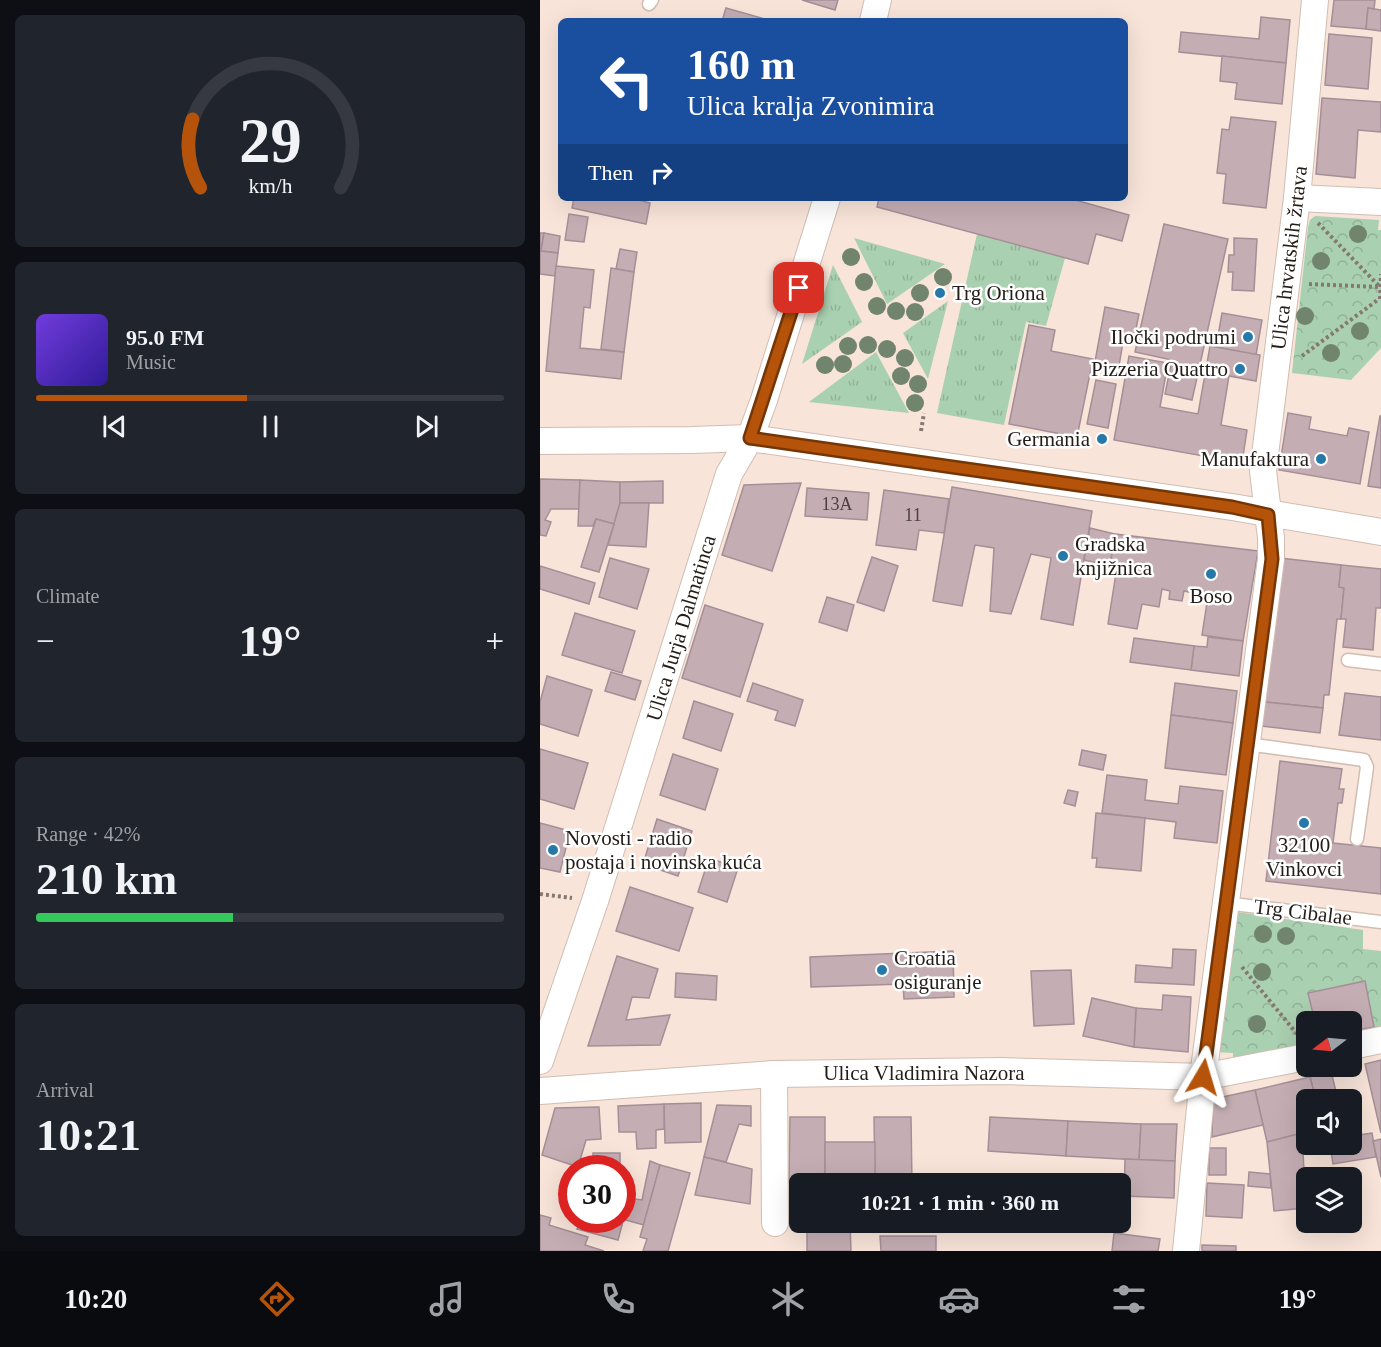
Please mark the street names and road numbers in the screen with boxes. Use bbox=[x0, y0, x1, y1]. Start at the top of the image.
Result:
street label: Ulica hrvatskih žrtava bbox=[1266, 164, 1312, 351]
street label: Ulica Jurja Dalmatinca bbox=[641, 531, 721, 724]
street label: Trg Cibalae bbox=[1253, 894, 1353, 930]
street label: Ulica Vladimira Nazora bbox=[823, 1061, 1025, 1085]

